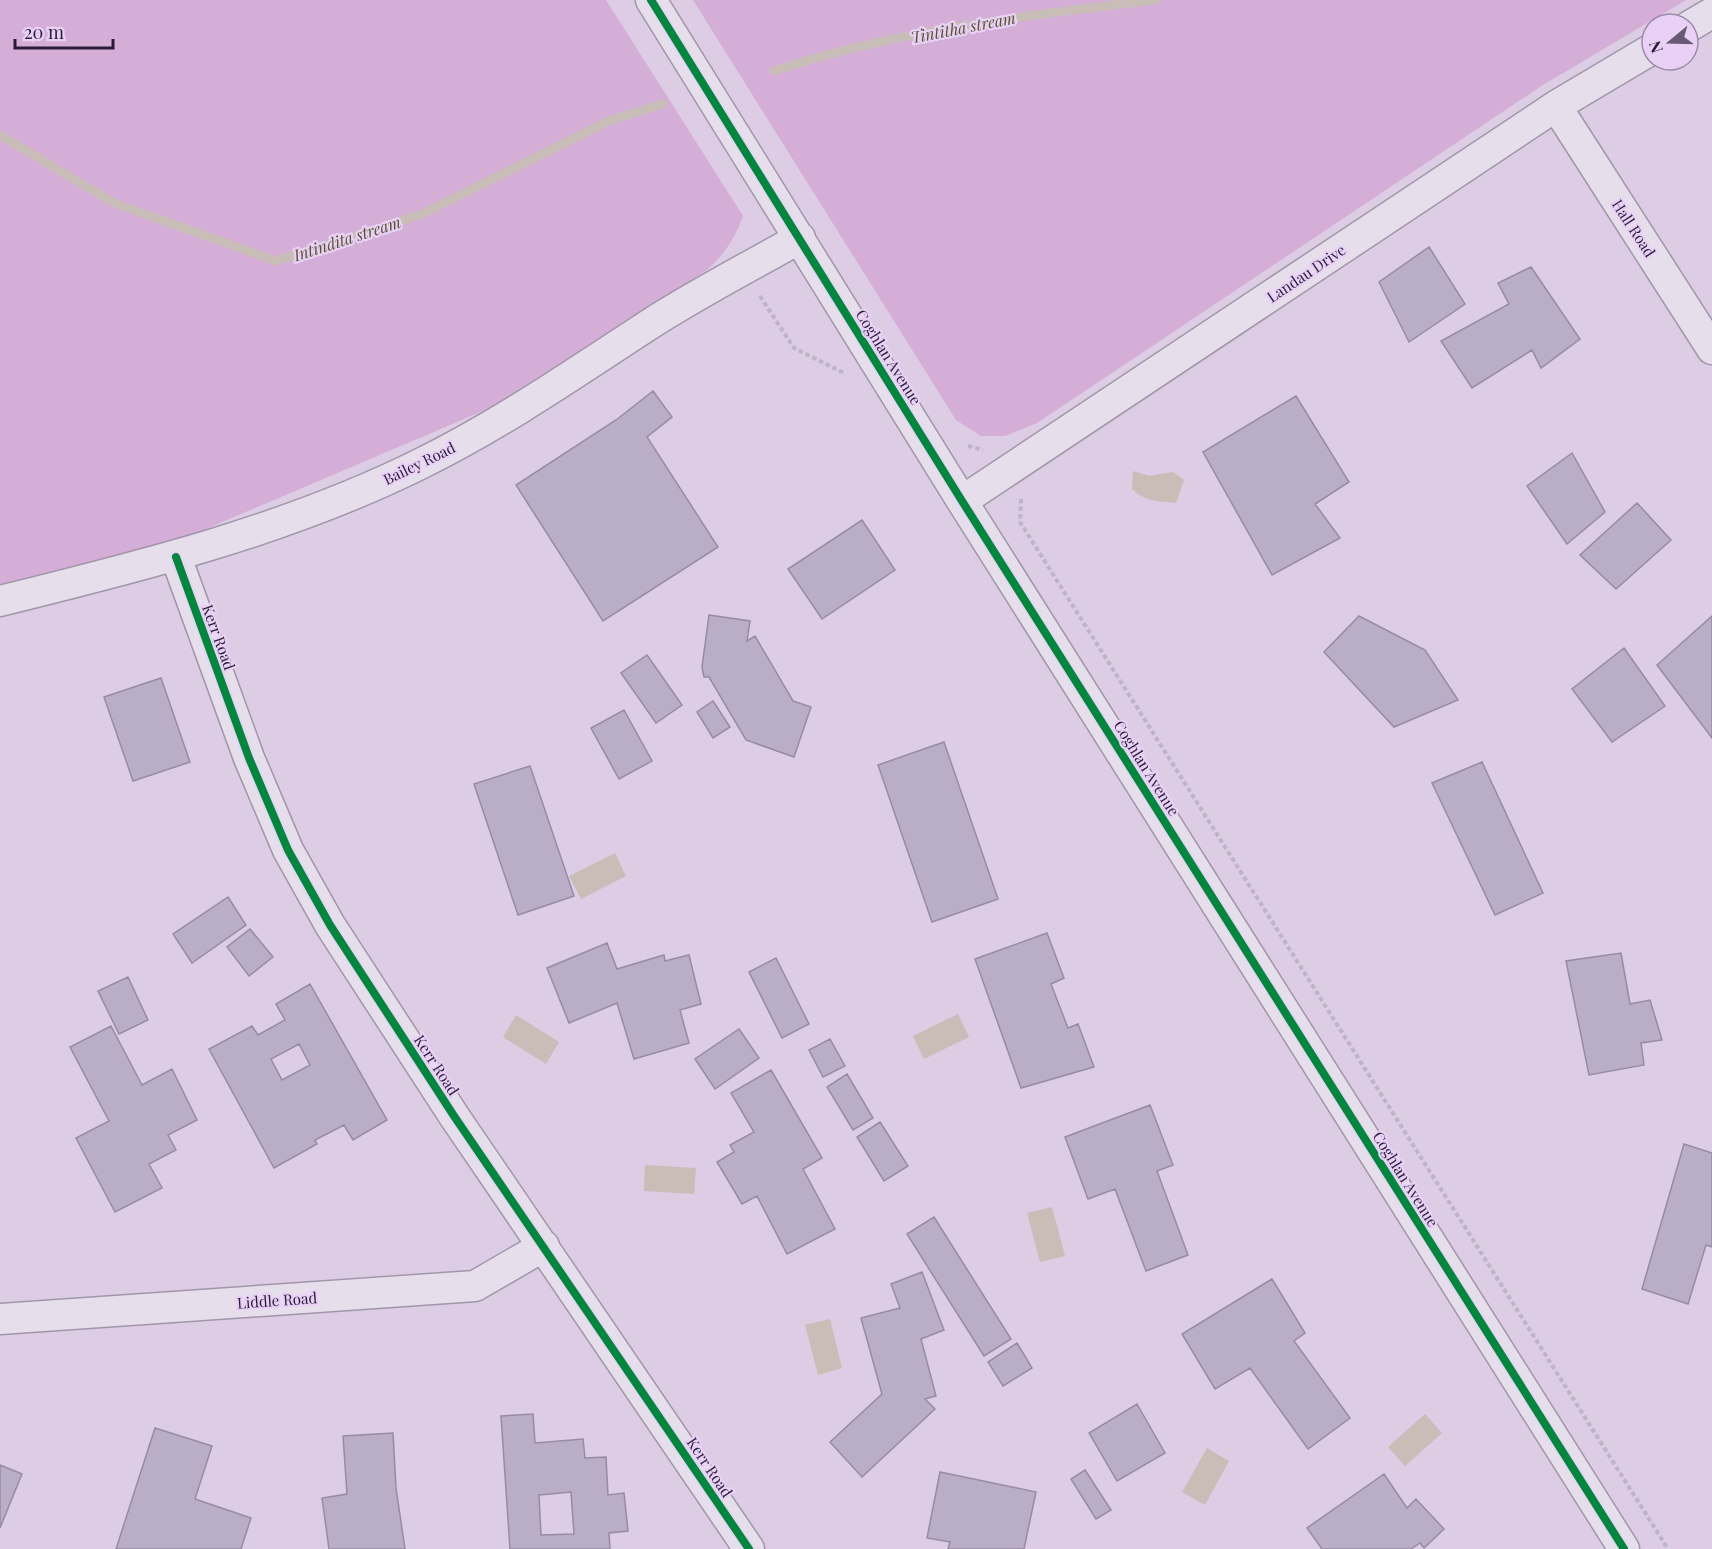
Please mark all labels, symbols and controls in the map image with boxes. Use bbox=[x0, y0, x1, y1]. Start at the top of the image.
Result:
water label: Tintitha stream bbox=[909, 7, 1017, 47]
scale bar bbox=[15, 12, 112, 50]
north arrow bbox=[1640, 12, 1700, 72]
text: 20 m bbox=[24, 20, 64, 44]
text: N bbox=[1643, 38, 1667, 56]
street label: Hall Road bbox=[1608, 195, 1660, 261]
water label: Intindita stream bbox=[290, 211, 403, 266]
street label: Landau Drive bbox=[1263, 239, 1349, 307]
street label: Coghlan Avenue bbox=[852, 306, 926, 408]
street label: Bailey Road bbox=[380, 437, 459, 489]
street label: Kerr Road bbox=[198, 601, 240, 673]
street label: Coghlan Avenue bbox=[1110, 717, 1184, 819]
street label: Kerr Road bbox=[410, 1031, 464, 1099]
street label: Coghlan Avenue bbox=[1369, 1128, 1443, 1230]
street label: Liddle Road bbox=[236, 1287, 318, 1313]
street label: Kerr Road bbox=[683, 1433, 738, 1501]

